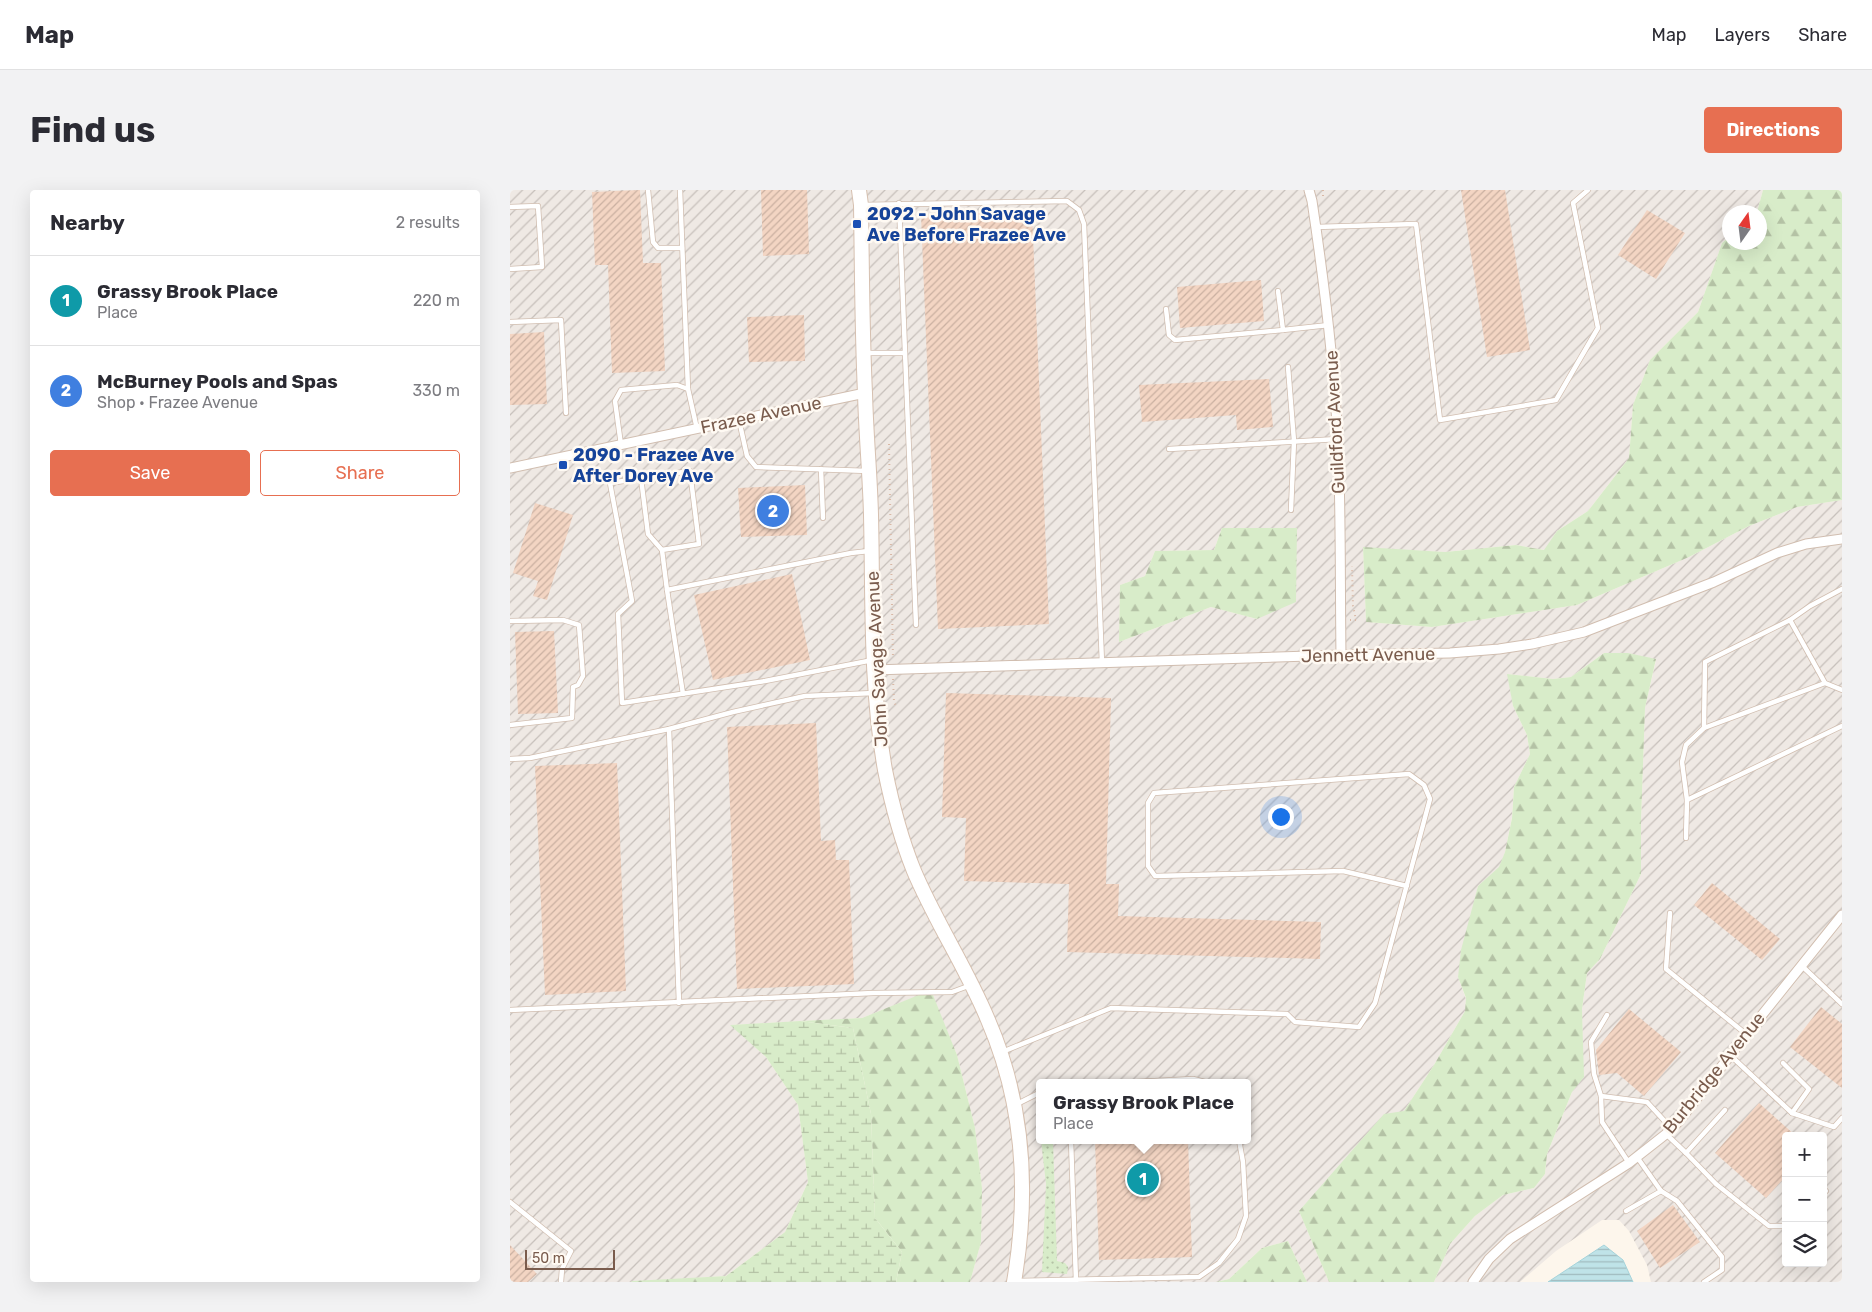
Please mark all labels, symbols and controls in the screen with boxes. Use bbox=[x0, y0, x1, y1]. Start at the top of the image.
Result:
text: Map bbox=[25, 21, 74, 49]
text: Map bbox=[1652, 24, 1687, 46]
text: Layers bbox=[1715, 24, 1770, 46]
text: Share bbox=[1798, 24, 1847, 46]
button: Directions bbox=[1704, 107, 1842, 153]
text: Find us bbox=[30, 109, 155, 151]
place label: 2092 - John Savage Ave Before Frazee Ave bbox=[867, 203, 1067, 246]
north arrow bbox=[1722, 205, 1767, 250]
text: Nearby bbox=[50, 210, 125, 235]
text: 2 results bbox=[396, 213, 460, 232]
marker: 2092 - John Savage Ave Before Frazee Ave bbox=[851, 218, 863, 230]
text: Grassy Brook Place bbox=[97, 280, 278, 303]
text: 1 bbox=[62, 291, 70, 310]
text: 220 m bbox=[413, 291, 460, 310]
text: Place bbox=[97, 303, 138, 322]
street label: Guildford Avenue bbox=[1320, 350, 1350, 494]
text: McBurney Pools and Spas bbox=[97, 370, 338, 393]
text: 2 bbox=[61, 381, 71, 400]
text: 330 m bbox=[412, 381, 460, 400]
street label: Frazee Avenue bbox=[699, 391, 823, 439]
text: Shop · Frazee Avenue bbox=[97, 393, 258, 412]
place label: 2090 - Frazee Ave After Dorey Ave bbox=[573, 444, 735, 487]
button: Save bbox=[50, 450, 250, 496]
button: Share bbox=[260, 450, 460, 496]
marker: 2090 - Frazee Ave After Dorey Ave bbox=[557, 459, 569, 471]
pin: 2 bbox=[757, 492, 789, 530]
street label: John Savage Avenue bbox=[861, 570, 893, 748]
street label: Jennett Avenue bbox=[1301, 643, 1435, 667]
your location bbox=[1268, 804, 1294, 830]
street label: Burbridge Avenue bbox=[1658, 1008, 1770, 1138]
popup bbox=[1036, 1079, 1251, 1144]
text: Grassy Brook Place bbox=[1053, 1091, 1234, 1114]
text: Place bbox=[1053, 1114, 1094, 1133]
map controls bbox=[1782, 1132, 1827, 1267]
button: + bbox=[1782, 1132, 1827, 1177]
pin: 1 bbox=[1127, 1160, 1159, 1198]
button: − bbox=[1782, 1177, 1827, 1222]
button: layers bbox=[1782, 1222, 1827, 1267]
scale bar bbox=[525, 1247, 615, 1270]
text: 50 m bbox=[532, 1250, 565, 1267]

